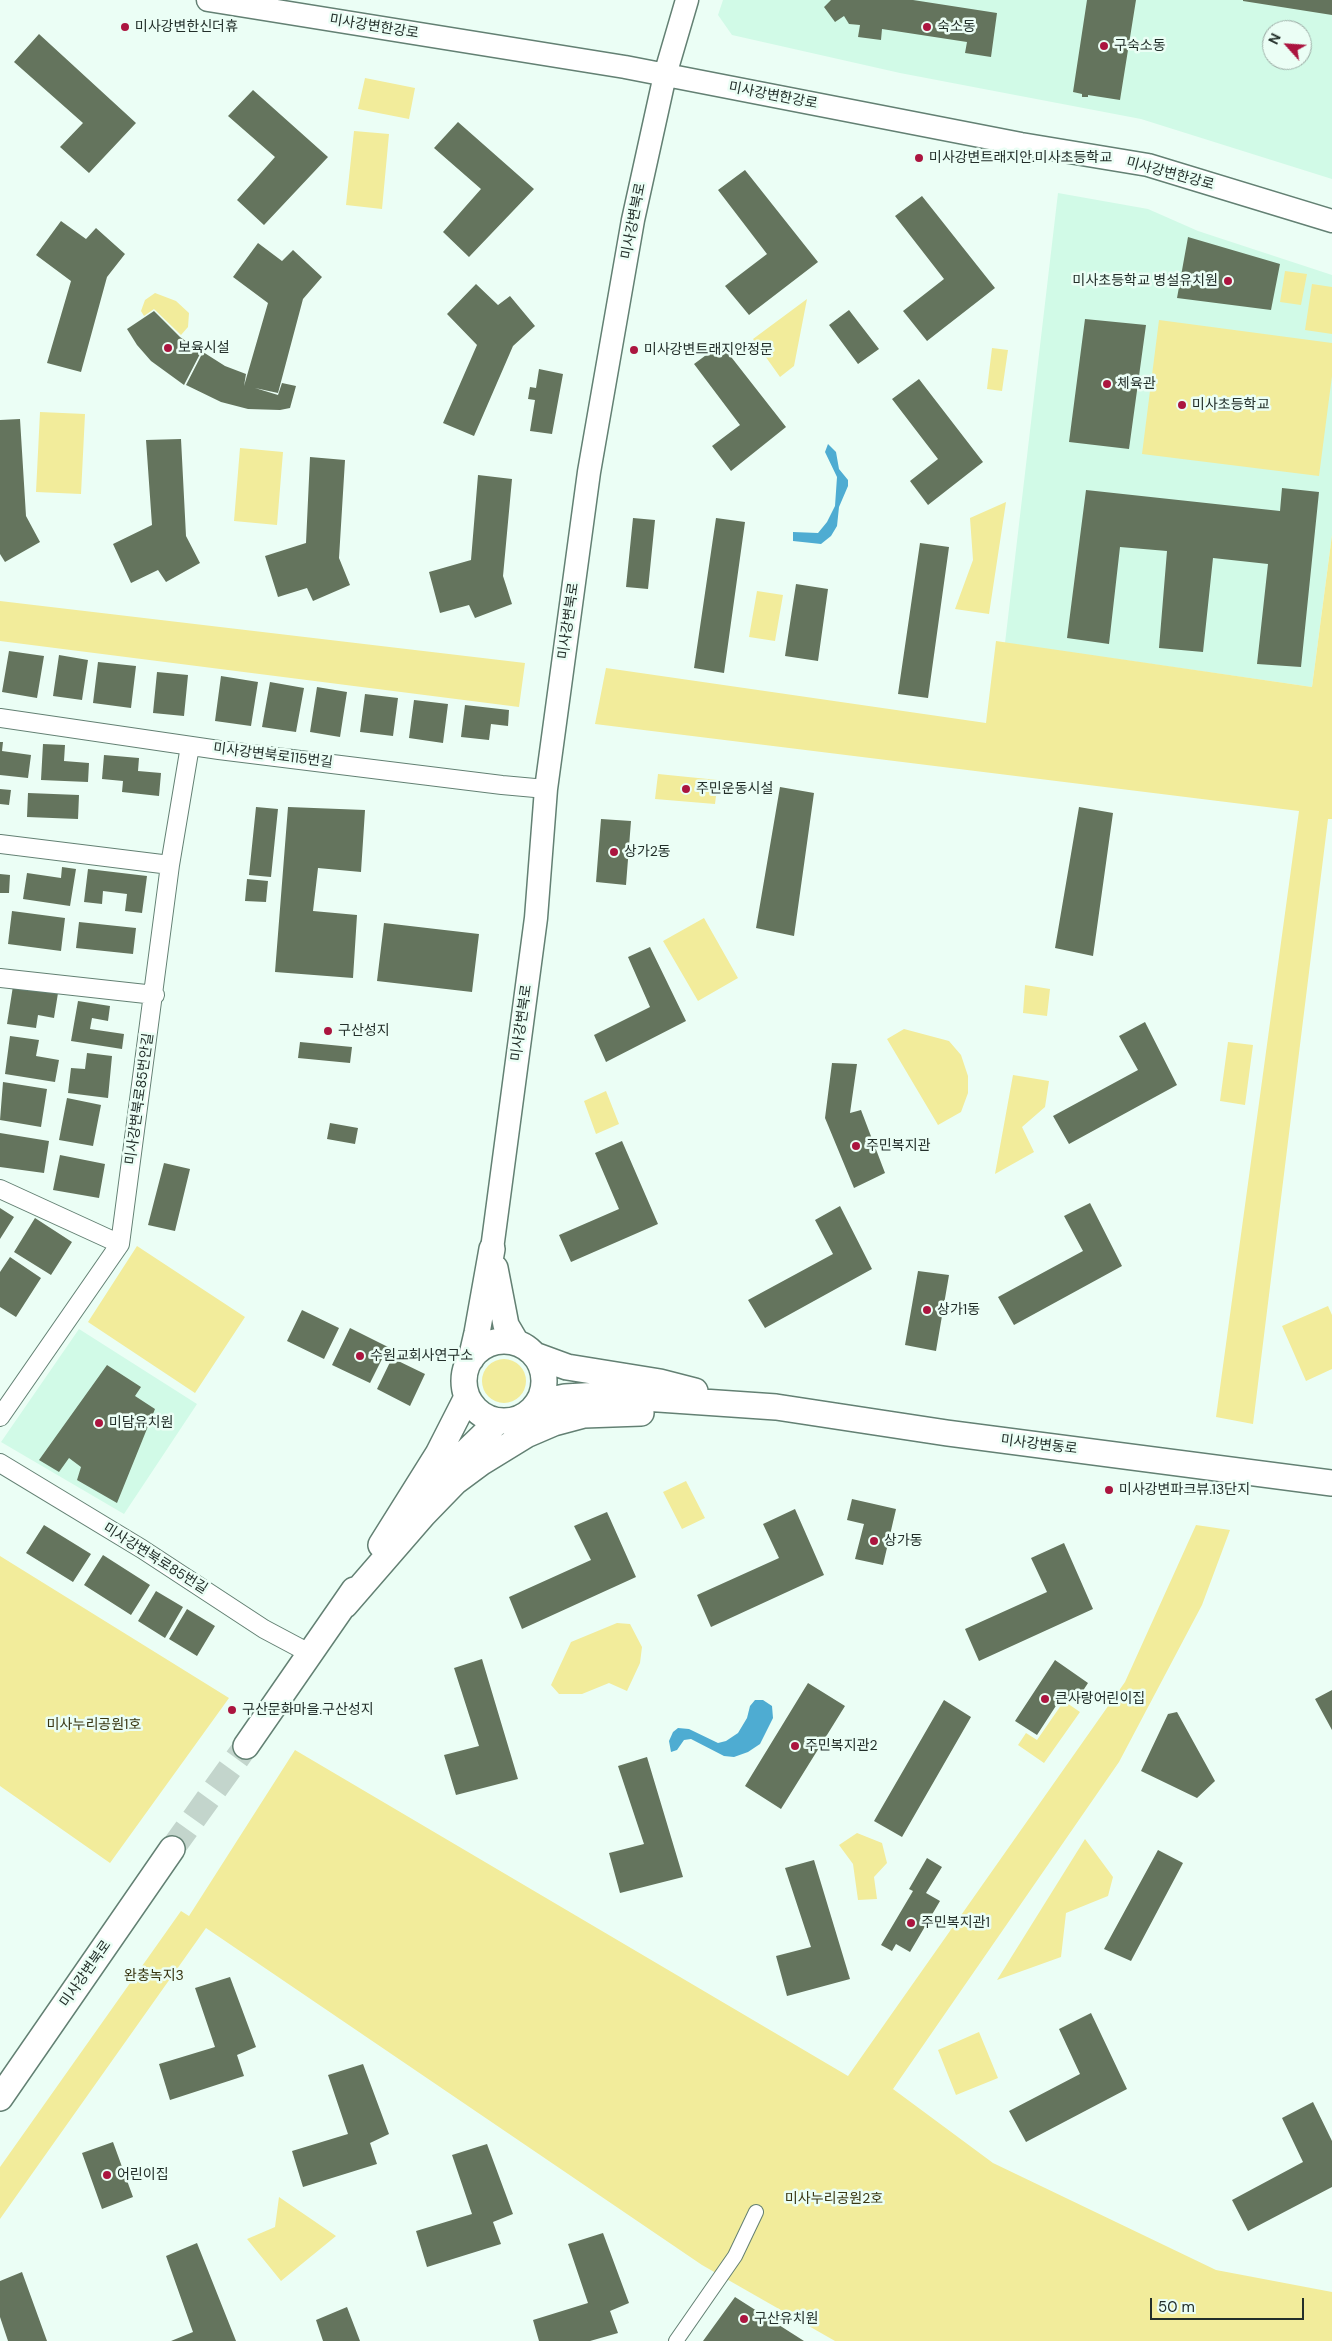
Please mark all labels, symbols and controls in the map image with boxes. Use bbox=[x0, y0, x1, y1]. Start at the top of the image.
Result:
street label: 미사강변한강로 bbox=[328, 12, 420, 42]
place label: 미사강변한신더휴 bbox=[135, 19, 238, 35]
place label: 숙소동 bbox=[937, 19, 976, 35]
north arrow bbox=[1262, 20, 1312, 70]
marker: 미사강변한신더휴 bbox=[119, 21, 131, 33]
marker: 숙소동 bbox=[921, 21, 933, 33]
text: N bbox=[1264, 30, 1285, 47]
place label: 구숙소동 bbox=[1114, 38, 1166, 54]
marker: 구숙소동 bbox=[1098, 40, 1110, 52]
street label: 미사강변한강로 bbox=[727, 79, 819, 113]
place label: 미사강변트래지안.미사초등학교 bbox=[929, 150, 1112, 166]
marker: 미사강변트래지안.미사초등학교 bbox=[913, 152, 925, 164]
street label: 미사강변한강로 bbox=[1124, 154, 1216, 194]
street label: 미사강변북로 bbox=[618, 181, 650, 261]
place label: 미사초등학교 병설유치원 bbox=[1073, 273, 1218, 289]
marker: 미사초등학교 병설유치원 bbox=[1222, 275, 1234, 287]
place label: 보육시설 bbox=[178, 340, 230, 356]
marker: 보육시설 bbox=[162, 342, 174, 354]
place label: 미사강변트래지안정문 bbox=[644, 342, 773, 358]
marker: 미사강변트래지안정문 bbox=[628, 344, 640, 356]
place label: 체육관 bbox=[1117, 376, 1156, 392]
marker: 체육관 bbox=[1101, 378, 1113, 390]
place label: 미사초등학교 bbox=[1192, 397, 1269, 413]
marker: 미사초등학교 bbox=[1176, 399, 1188, 411]
street label: 미사강변북로 bbox=[555, 582, 583, 660]
street label: 미사강변북로115번길 bbox=[212, 740, 334, 772]
place label: 주민운동시설 bbox=[696, 781, 773, 797]
marker: 주민운동시설 bbox=[680, 783, 692, 795]
place label: 상가2동 bbox=[624, 844, 671, 860]
marker: 상가2동 bbox=[608, 846, 620, 858]
street label: 미사강변북로 bbox=[508, 984, 536, 1062]
place label: 구산성지 bbox=[338, 1023, 390, 1039]
marker: 구산성지 bbox=[322, 1025, 334, 1037]
street label: 미사강변북로85번안길 bbox=[122, 1032, 158, 1166]
place label: 주민복지관 bbox=[866, 1138, 930, 1154]
marker: 주민복지관 bbox=[850, 1140, 862, 1152]
place label: 상가1동 bbox=[937, 1302, 980, 1318]
marker: 상가1동 bbox=[921, 1304, 933, 1316]
place label: 수원교회사연구소 bbox=[370, 1348, 473, 1364]
marker: 수원교회사연구소 bbox=[354, 1350, 366, 1362]
place label: 미담유치원 bbox=[109, 1415, 173, 1431]
marker: 미담유치원 bbox=[93, 1417, 105, 1429]
street label: 미사강변동로 bbox=[1000, 1432, 1078, 1458]
place label: 미사강변파크뷰.13단지 bbox=[1119, 1482, 1250, 1498]
marker: 미사강변파크뷰.13단지 bbox=[1103, 1484, 1115, 1496]
street label: 미사강변북로85번길 bbox=[100, 1520, 210, 1598]
place label: 상가동 bbox=[884, 1533, 923, 1549]
marker: 상가동 bbox=[868, 1535, 880, 1547]
place label: 큰사랑어린이집 bbox=[1055, 1691, 1145, 1707]
marker: 큰사랑어린이집 bbox=[1039, 1693, 1051, 1705]
place label: 구산문화마을.구산성지 bbox=[242, 1702, 374, 1718]
marker: 구산문화마을.구산성지 bbox=[226, 1704, 238, 1716]
park label: 미사누리공원1호 bbox=[47, 1717, 141, 1733]
place label: 주민복지관2 bbox=[805, 1738, 877, 1754]
marker: 주민복지관2 bbox=[789, 1740, 801, 1752]
place label: 주민복지관1 bbox=[921, 1915, 990, 1931]
marker: 주민복지관1 bbox=[905, 1917, 917, 1929]
street label: 미사강변북로 bbox=[57, 1938, 115, 2010]
park label: 완충녹지3 bbox=[124, 1968, 184, 1984]
place label: 어린이집 bbox=[117, 2167, 169, 2183]
marker: 어린이집 bbox=[101, 2169, 113, 2181]
park label: 미사누리공원2호 bbox=[785, 2191, 883, 2207]
scale bar bbox=[1152, 2288, 1306, 2320]
text: 50 m bbox=[1158, 2297, 1195, 2317]
place label: 구산유치원 bbox=[754, 2311, 818, 2327]
marker: 구산유치원 bbox=[738, 2313, 750, 2325]

